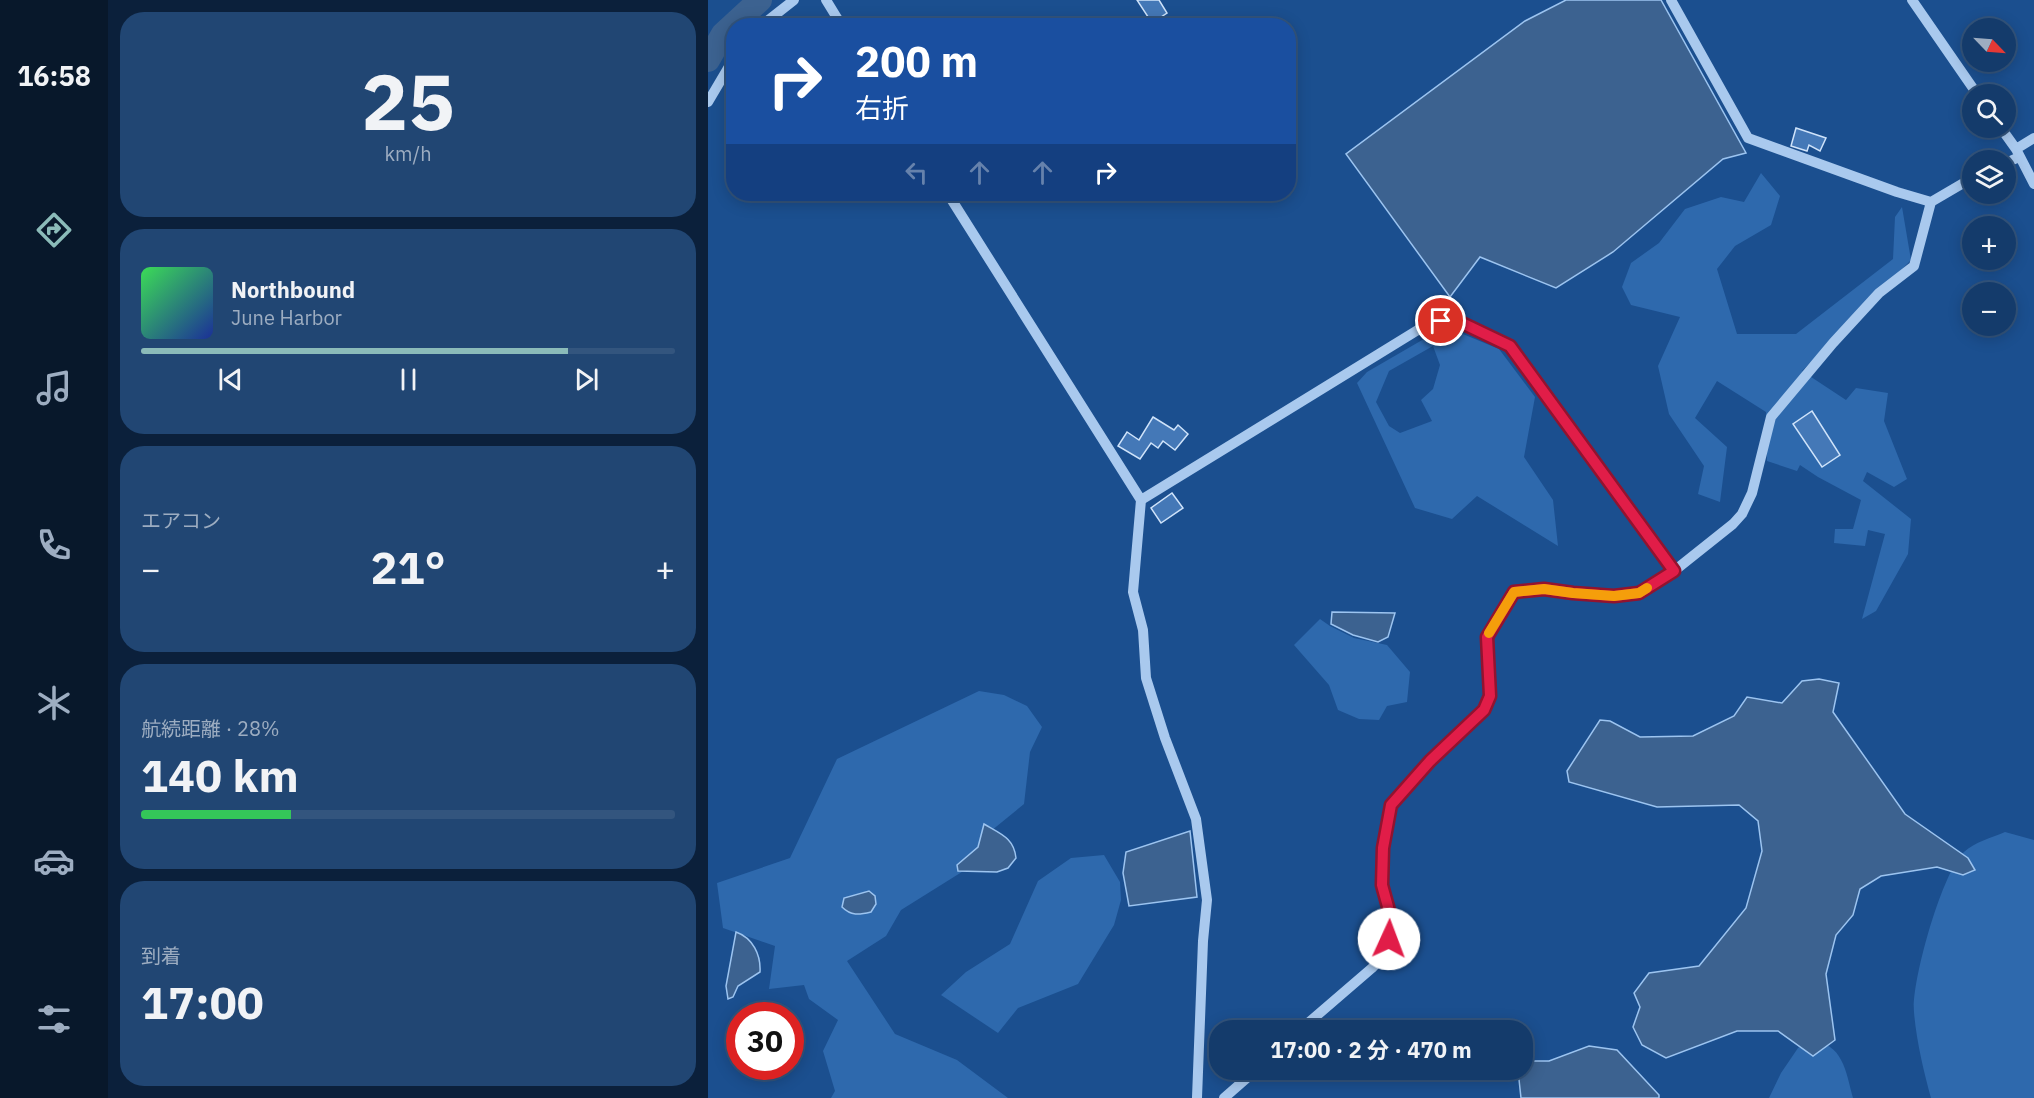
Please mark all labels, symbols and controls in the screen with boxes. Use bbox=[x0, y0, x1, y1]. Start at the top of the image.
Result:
north arrow bbox=[1962, 18, 2016, 72]
map controls bbox=[1962, 18, 2016, 336]
text: 200 m bbox=[855, 34, 978, 89]
icon: right bbox=[756, 42, 834, 120]
text: 25 bbox=[361, 50, 455, 151]
text: 16:58 bbox=[17, 58, 91, 93]
button: search bbox=[1962, 84, 2016, 138]
text: 右折 bbox=[855, 90, 909, 125]
text: km/h bbox=[384, 140, 432, 167]
button: layers bbox=[1962, 150, 2016, 204]
icon: left bbox=[900, 156, 933, 189]
icon: ahead bbox=[963, 156, 996, 189]
icon: ahead bbox=[1026, 156, 1059, 189]
icon: right bbox=[1089, 156, 1122, 189]
icon: directions bbox=[33, 209, 75, 251]
button: + bbox=[1962, 216, 2016, 270]
text: Northbound bbox=[231, 275, 355, 304]
button: − bbox=[1962, 282, 2016, 336]
pin bbox=[1415, 295, 1466, 346]
text: June Harbor bbox=[231, 304, 342, 331]
icon: arrive bbox=[1424, 304, 1457, 337]
icon: previous bbox=[214, 363, 247, 396]
icon: pause bbox=[392, 363, 425, 396]
icon: next bbox=[570, 363, 603, 396]
icon: music bbox=[33, 367, 75, 409]
text: エアコン bbox=[141, 507, 221, 534]
icon: phone bbox=[33, 524, 75, 566]
text: 21° bbox=[370, 538, 446, 596]
text: − bbox=[141, 547, 161, 590]
text: + bbox=[655, 547, 675, 590]
icon: climate bbox=[33, 682, 75, 724]
text: 航続距離 · 28% bbox=[141, 715, 280, 742]
text: 140 km bbox=[141, 746, 299, 804]
icon: car bbox=[33, 840, 75, 882]
position arrow bbox=[1357, 907, 1421, 971]
text: 到着 bbox=[141, 942, 181, 969]
text: 17:00 bbox=[141, 973, 264, 1031]
icon: filters bbox=[33, 998, 75, 1040]
speed limit sign: 30 bbox=[726, 1002, 804, 1080]
text: 17:00 · 2 分 · 470 m bbox=[1270, 1035, 1472, 1064]

